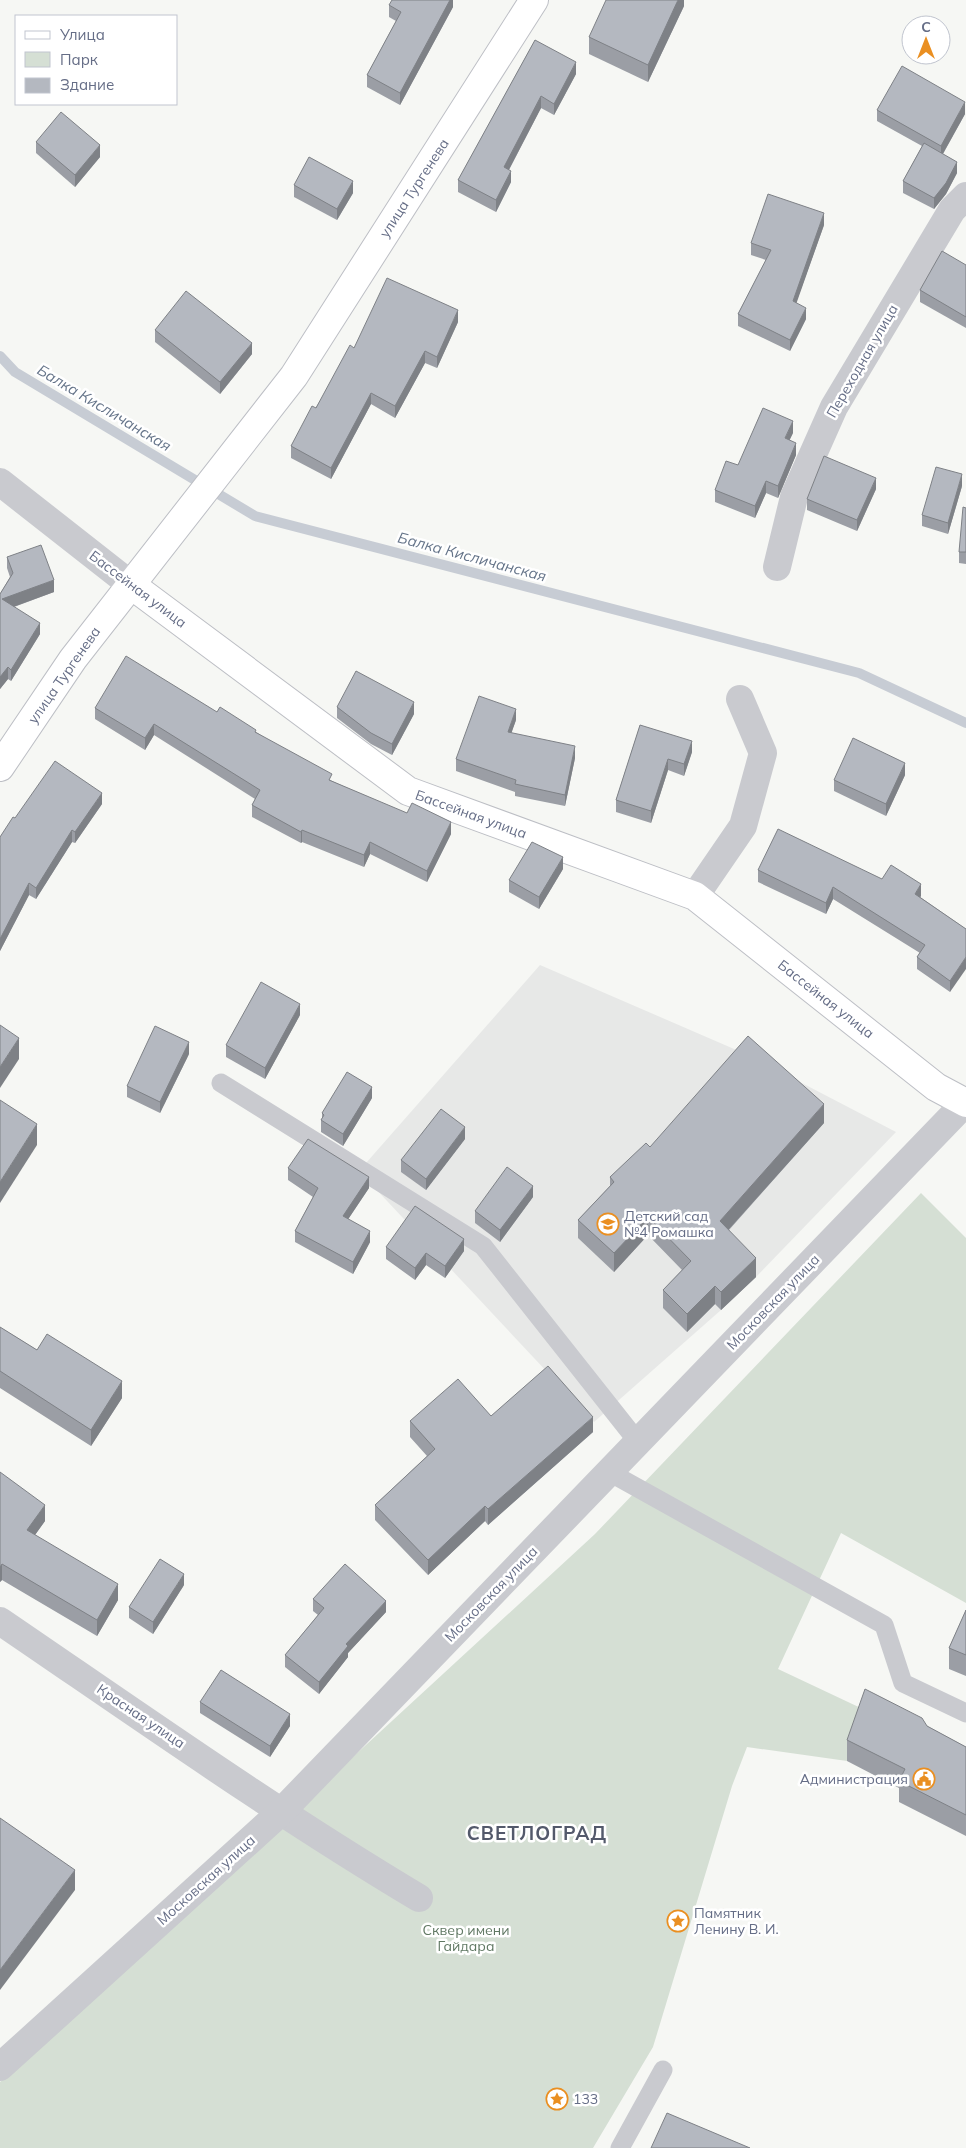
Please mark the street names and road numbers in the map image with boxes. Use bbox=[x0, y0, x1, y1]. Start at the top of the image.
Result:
street label: улица Тургенева bbox=[375, 135, 453, 241]
street label: Переходная улица bbox=[822, 301, 902, 421]
street label: Бассейная улица bbox=[86, 547, 190, 631]
street label: улица Тургенева bbox=[24, 623, 104, 727]
street label: Бассейная улица bbox=[413, 785, 529, 843]
street label: Бассейная улица bbox=[774, 956, 878, 1042]
street label: Московская улица bbox=[723, 1250, 823, 1354]
street label: Московская улица bbox=[441, 1542, 541, 1646]
street label: Красная улица bbox=[94, 1680, 188, 1752]
street label: Московская улица bbox=[153, 1831, 259, 1929]

